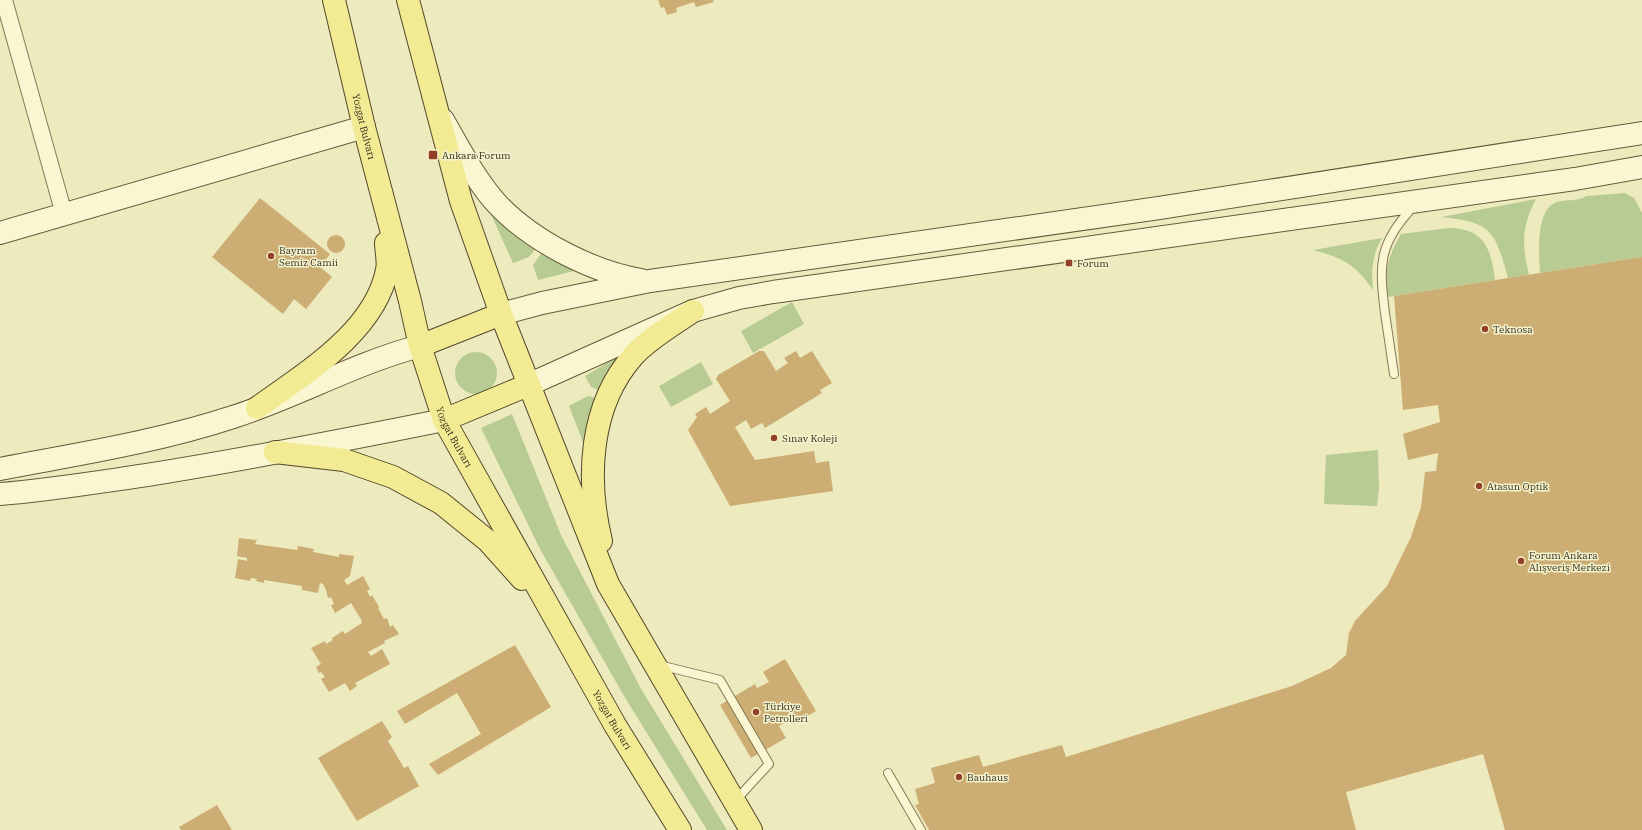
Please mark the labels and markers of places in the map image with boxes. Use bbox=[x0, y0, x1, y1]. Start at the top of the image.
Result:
marker: Ankara Forum bbox=[427, 149, 439, 161]
place label: Ankara Forum bbox=[442, 149, 511, 162]
place label: Bayram Semiz Camii bbox=[279, 244, 338, 269]
marker: Bayram Semiz Camii bbox=[266, 251, 276, 261]
place label: Forum bbox=[1077, 257, 1109, 270]
marker: Forum bbox=[1064, 258, 1074, 268]
place label: Teknosa bbox=[1493, 323, 1533, 336]
marker: Teknosa bbox=[1480, 324, 1490, 334]
place label: Sınav Koleji bbox=[782, 432, 837, 445]
marker: Sınav Koleji bbox=[769, 433, 779, 443]
place label: Atasun Optik bbox=[1487, 480, 1548, 493]
marker: Atasun Optik bbox=[1474, 481, 1484, 491]
place label: Forum Ankara Alışveriş Merkezi bbox=[1529, 549, 1610, 574]
marker: Forum Ankara Alışveriş Merkezi bbox=[1516, 556, 1526, 566]
place label: Türkiye Petrolleri bbox=[764, 700, 808, 725]
marker: Türkiye Petrolleri bbox=[751, 707, 761, 717]
place label: Bauhaus bbox=[967, 771, 1008, 784]
marker: Bauhaus bbox=[954, 772, 964, 782]

